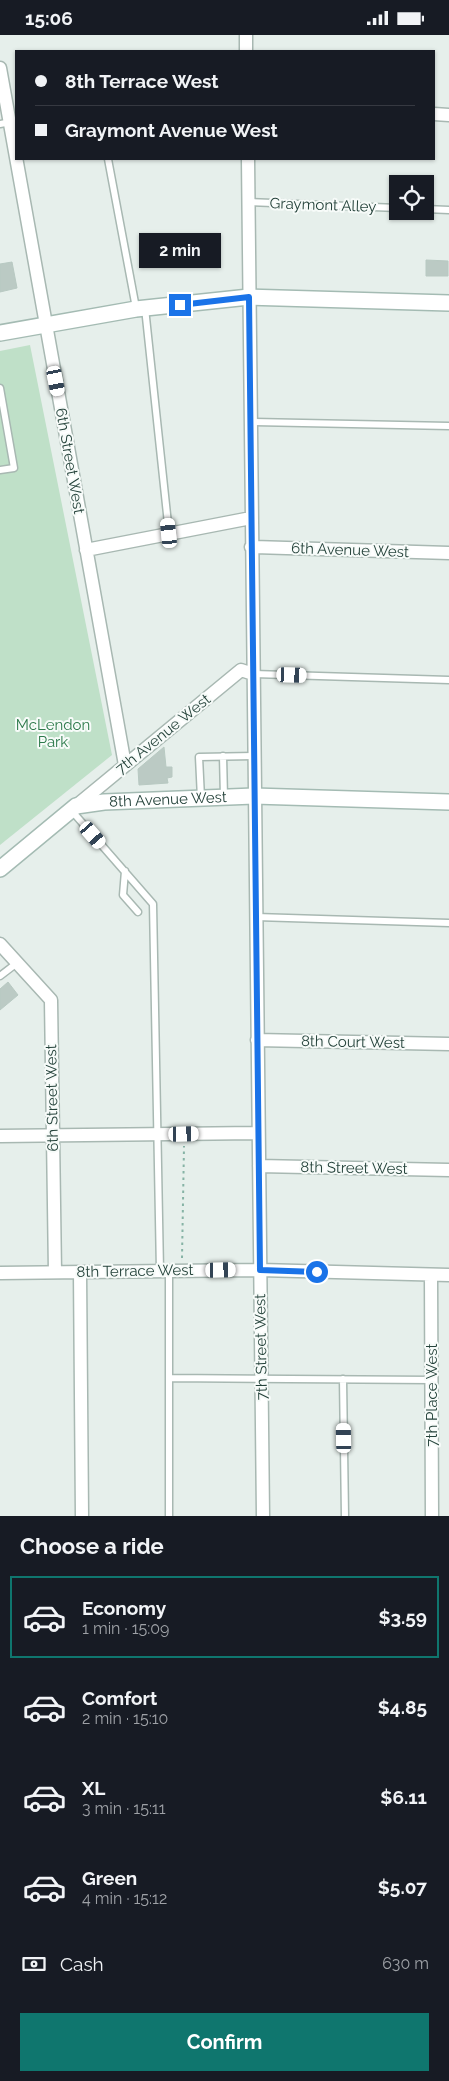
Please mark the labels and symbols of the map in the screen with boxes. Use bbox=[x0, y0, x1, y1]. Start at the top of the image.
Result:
street label: Graymont Alley bbox=[269, 194, 377, 216]
callout: 2 min bbox=[139, 233, 221, 267]
route end bbox=[169, 294, 191, 316]
car bbox=[45, 365, 66, 397]
street label: 6th Street West bbox=[52, 407, 88, 515]
car bbox=[159, 517, 178, 549]
street label: 6th Avenue West bbox=[291, 539, 409, 561]
car bbox=[276, 667, 307, 683]
street label: 7th Avenue West bbox=[112, 690, 214, 778]
park label: McLendon Park bbox=[16, 716, 90, 751]
street label: 8th Avenue West bbox=[109, 788, 227, 811]
car bbox=[77, 819, 108, 851]
street label: 8th Court West bbox=[301, 1032, 405, 1052]
street label: 6th Street West bbox=[42, 1044, 62, 1152]
car bbox=[168, 1126, 199, 1142]
street label: 8th Street West bbox=[300, 1158, 408, 1178]
street label: 8th Terrace West bbox=[76, 1261, 194, 1281]
route start bbox=[306, 1261, 328, 1283]
car bbox=[205, 1262, 236, 1278]
street label: 7th Street West bbox=[251, 1294, 271, 1400]
street label: 7th Place West bbox=[423, 1343, 441, 1447]
car bbox=[336, 1423, 351, 1453]

